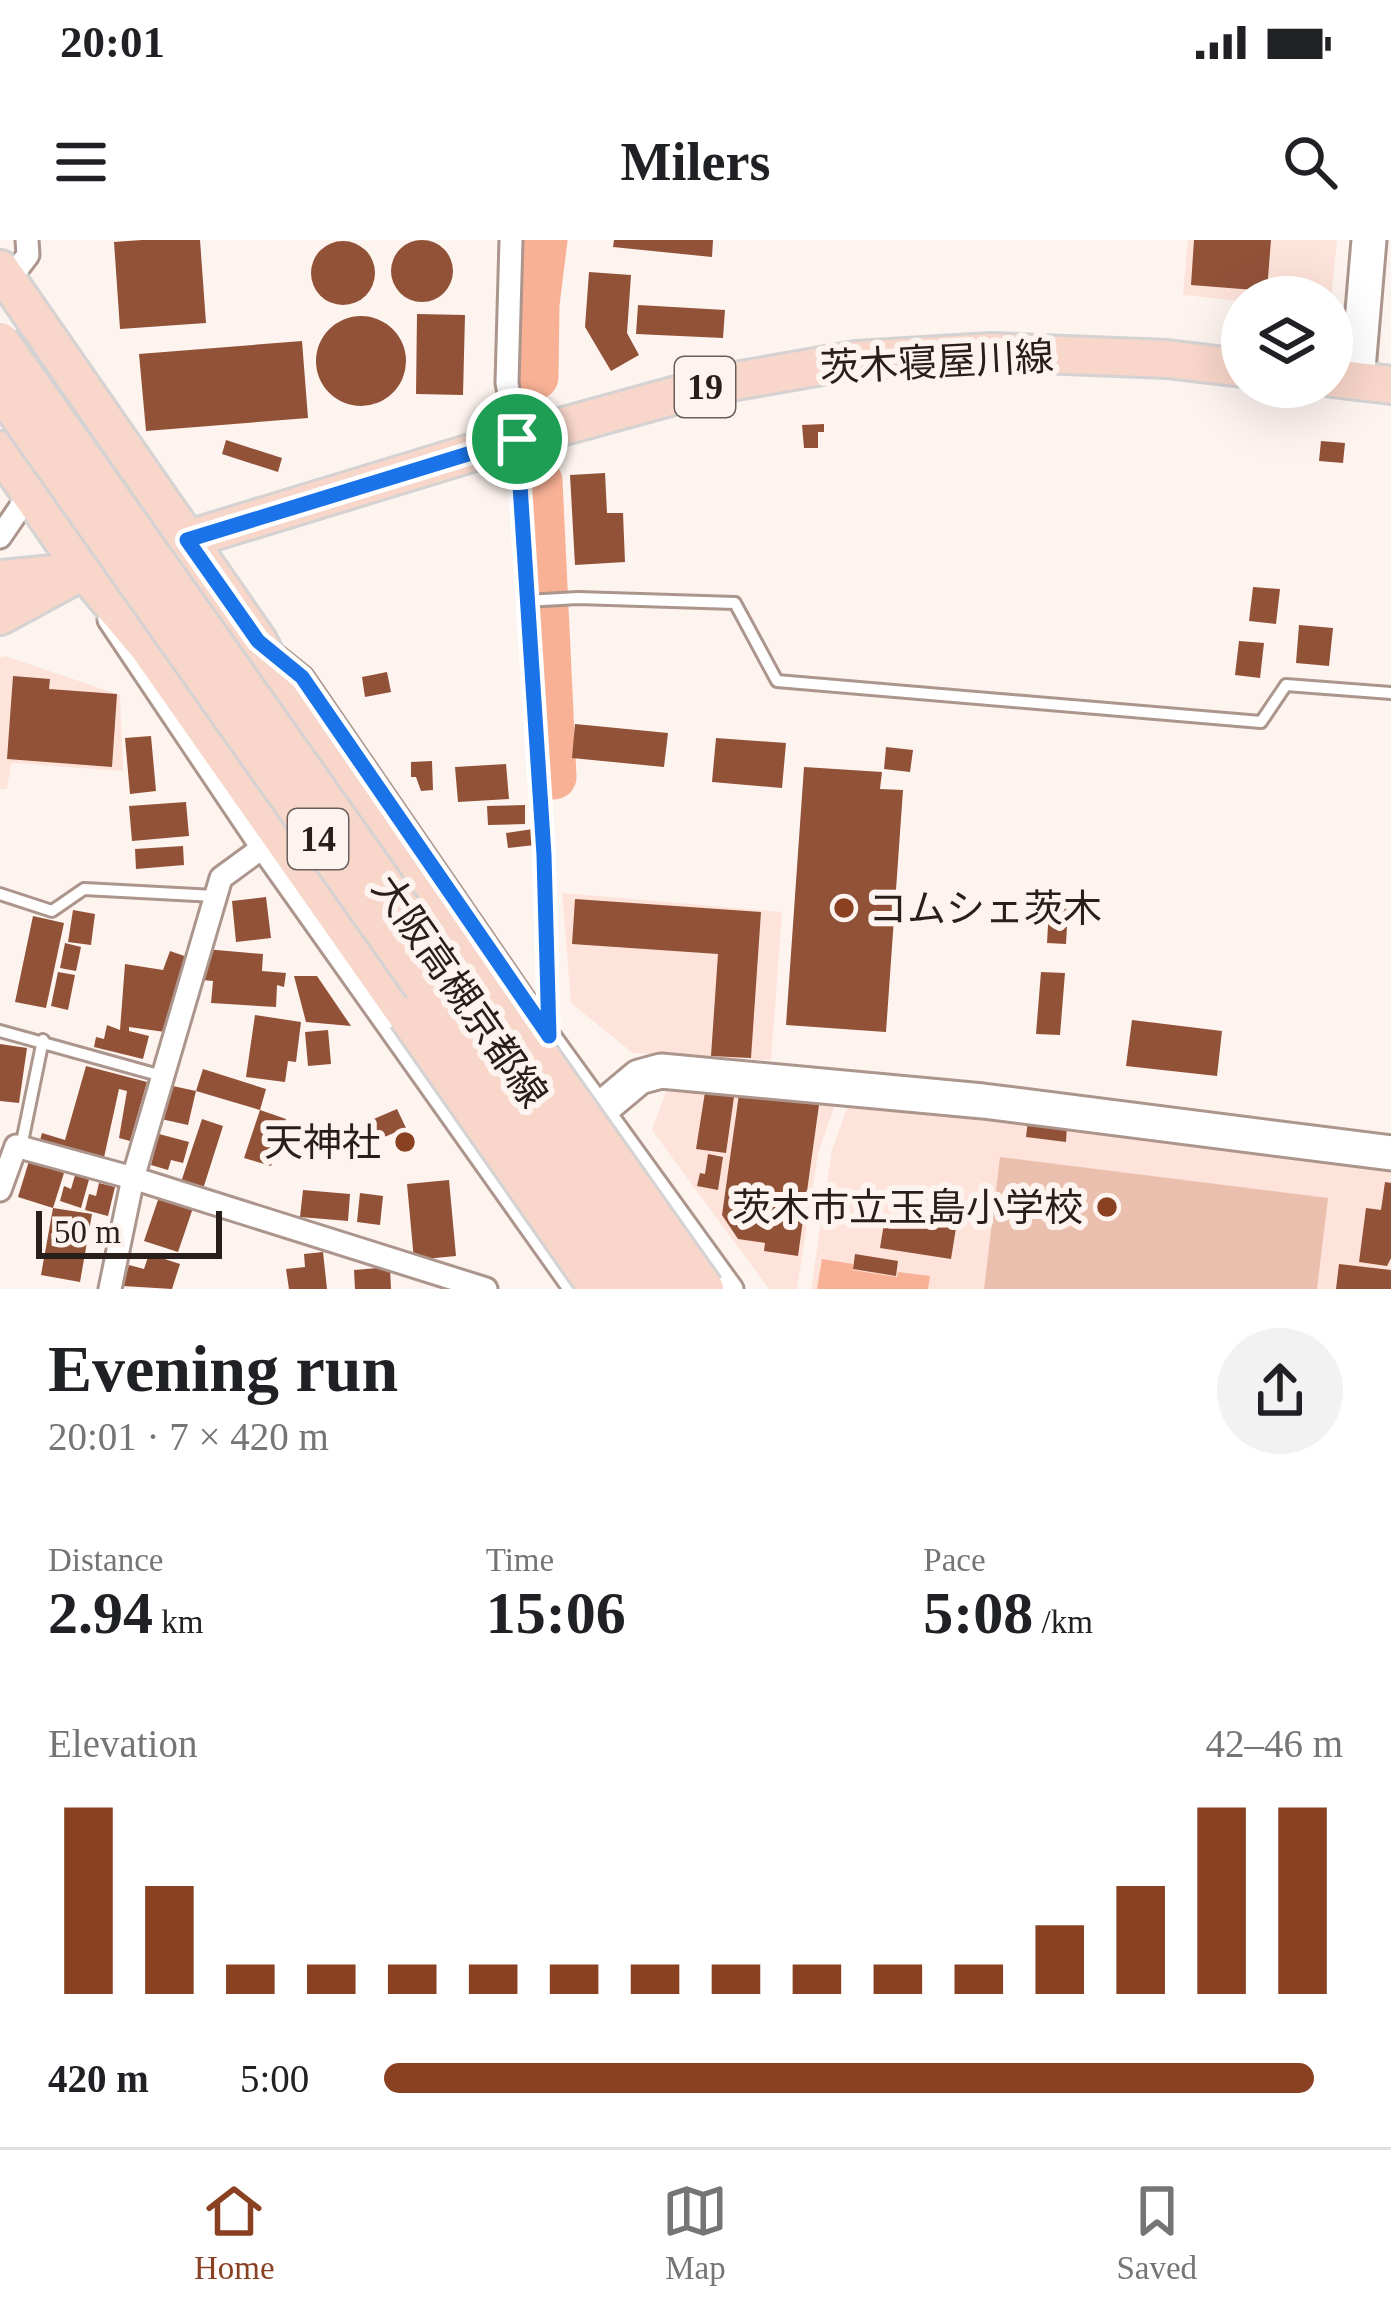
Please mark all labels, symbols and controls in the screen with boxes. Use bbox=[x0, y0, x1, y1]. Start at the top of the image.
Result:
text: 20:01 bbox=[60, 17, 165, 67]
icon: menu bbox=[48, 129, 114, 195]
icon: search bbox=[1277, 129, 1343, 195]
text: Milers bbox=[621, 132, 770, 192]
map controls bbox=[1221, 276, 1353, 408]
button: layers bbox=[1221, 276, 1353, 408]
street label: 茨木寝屋川線 bbox=[819, 334, 1055, 390]
road number: 19 bbox=[675, 357, 735, 417]
pin bbox=[466, 388, 568, 490]
icon: arrive bbox=[484, 406, 550, 472]
road number: 14 bbox=[288, 809, 348, 869]
street label: 大阪高槻京都線 bbox=[364, 867, 556, 1115]
place label: コムシェ茨木 bbox=[868, 887, 1102, 930]
marker: コムシェ茨木 bbox=[831, 895, 857, 921]
place label: 天神社 bbox=[264, 1121, 381, 1164]
marker: 天神社 bbox=[392, 1129, 418, 1155]
place label: 茨木市立玉島小学校 bbox=[732, 1186, 1083, 1229]
marker: 茨木市立玉島小学校 bbox=[1094, 1194, 1120, 1220]
scale bar bbox=[36, 1205, 222, 1258]
text: 50 m bbox=[54, 1214, 121, 1250]
button: share bbox=[1217, 1328, 1343, 1454]
text: Evening run bbox=[48, 1332, 398, 1405]
text: 20:01 · 7 × 420 m bbox=[48, 1415, 329, 1458]
text: Distance bbox=[48, 1542, 163, 1578]
text: Time bbox=[486, 1542, 554, 1578]
text: Pace bbox=[923, 1542, 986, 1578]
text: 2.94 bbox=[48, 1580, 153, 1646]
text: 15:06 bbox=[486, 1580, 626, 1646]
text: 5:08 bbox=[923, 1580, 1033, 1646]
text: km bbox=[153, 1604, 203, 1640]
text: /km bbox=[1033, 1604, 1093, 1640]
text: Elevation bbox=[48, 1722, 197, 1765]
text: 42–46 m bbox=[1205, 1722, 1343, 1765]
text: 420 m bbox=[48, 2057, 149, 2100]
text: 5:00 bbox=[240, 2057, 309, 2100]
tab: Home bbox=[194, 2178, 275, 2287]
tab: Map bbox=[662, 2178, 728, 2287]
tab: Saved bbox=[1116, 2178, 1197, 2287]

